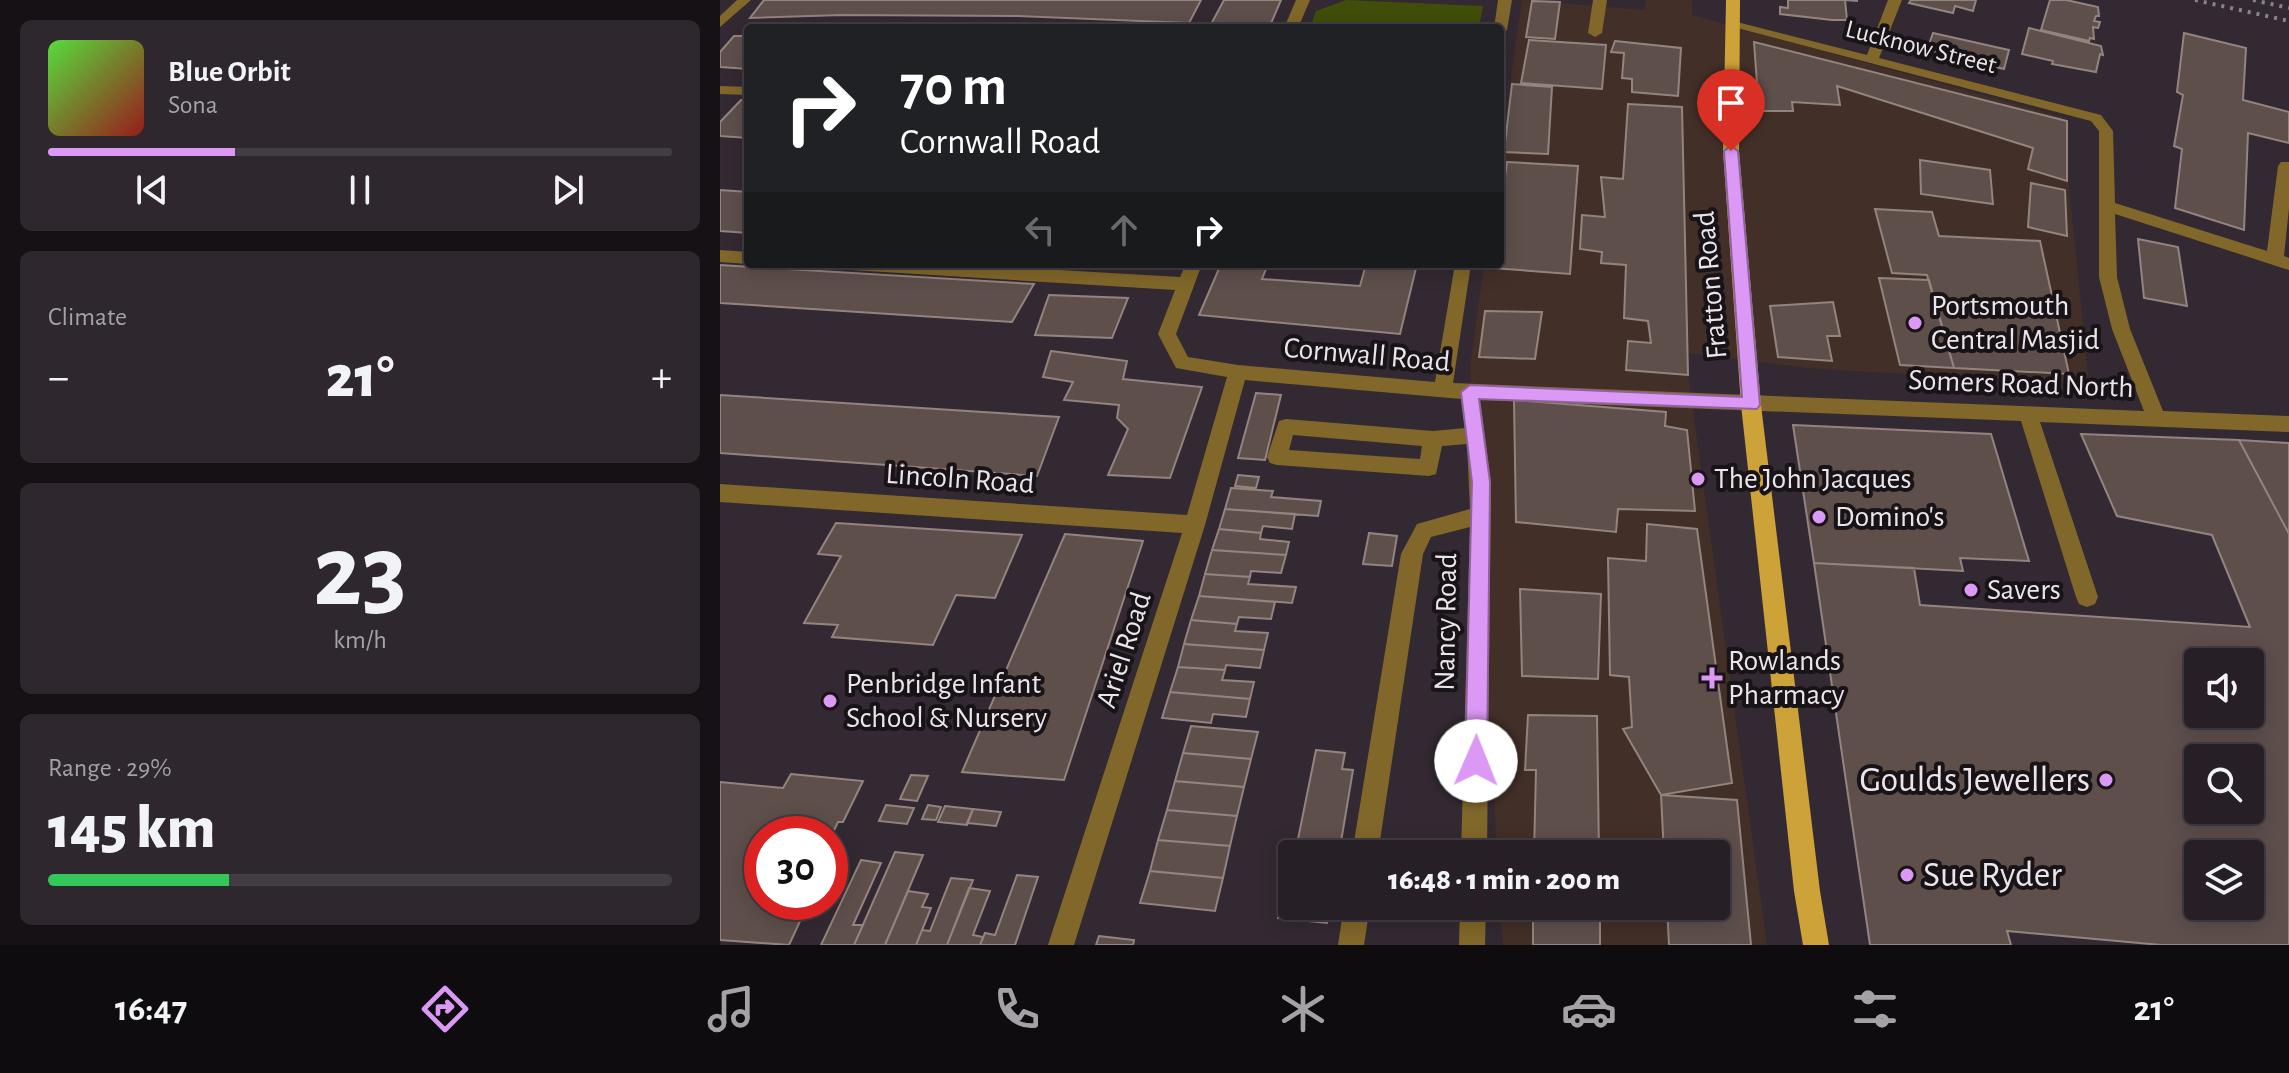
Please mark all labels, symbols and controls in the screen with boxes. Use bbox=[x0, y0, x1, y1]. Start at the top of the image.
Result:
street label: Lucknow Street bbox=[1843, 16, 1999, 78]
icon: right bbox=[768, 56, 872, 160]
text: Blue Orbit bbox=[168, 57, 291, 87]
text: 70 m bbox=[900, 59, 1007, 115]
pin bbox=[1697, 69, 1765, 151]
icon: arrive bbox=[1709, 81, 1753, 125]
text: Sona bbox=[168, 92, 218, 118]
text: Cornwall Road bbox=[900, 124, 1100, 160]
icon: previous bbox=[130, 168, 174, 212]
icon: pause bbox=[338, 168, 382, 212]
icon: next bbox=[546, 168, 590, 212]
icon: left bbox=[1018, 208, 1062, 252]
icon: ahead bbox=[1102, 208, 1146, 252]
icon: right bbox=[1186, 208, 1230, 252]
street label: Fratton Road bbox=[1690, 210, 1732, 360]
place label: Portsmouth Central Masjid bbox=[1931, 291, 2100, 355]
text: Climate bbox=[48, 304, 127, 330]
marker: Portsmouth Central Masjid bbox=[1906, 314, 1924, 332]
street label: Cornwall Road bbox=[1282, 333, 1452, 377]
text: 21° bbox=[326, 348, 394, 408]
text: − bbox=[48, 356, 69, 400]
text: + bbox=[651, 356, 672, 400]
street label: Somers Road North bbox=[1908, 365, 2134, 403]
street label: Lincoln Road bbox=[885, 459, 1035, 499]
place label: The John Jacques bbox=[1714, 464, 1912, 494]
marker: The John Jacques bbox=[1689, 470, 1707, 488]
place label: Domino's bbox=[1835, 502, 1945, 532]
marker: Domino's bbox=[1810, 508, 1828, 526]
text: 23 bbox=[313, 521, 407, 625]
street label: Nancy Road bbox=[1430, 553, 1462, 691]
place label: Savers bbox=[1987, 575, 2061, 605]
marker: Savers bbox=[1962, 581, 1980, 599]
street label: Ariel Road bbox=[1091, 588, 1157, 712]
text: km/h bbox=[333, 627, 387, 653]
place label: Rowlands Pharmacy bbox=[1728, 646, 1845, 710]
map controls bbox=[2184, 648, 2264, 920]
button: sound bbox=[2184, 648, 2264, 728]
place label: Penbridge Infant School & Nursery bbox=[846, 669, 1047, 733]
marker: Rowlands Pharmacy bbox=[1703, 669, 1721, 687]
marker: Penbridge Infant School & Nursery bbox=[821, 692, 839, 710]
position arrow bbox=[1434, 719, 1518, 803]
button: search bbox=[2184, 744, 2264, 824]
text: Range · 29% bbox=[48, 755, 172, 781]
place label: Goulds Jewellers bbox=[1860, 762, 2090, 798]
marker: Goulds Jewellers bbox=[2097, 771, 2115, 789]
text: 145 km bbox=[48, 799, 215, 859]
speed limit sign: 30 bbox=[744, 816, 848, 920]
button: layers bbox=[2184, 840, 2264, 920]
place label: Sue Ryder bbox=[1923, 857, 2062, 893]
text: 16:48 · 1 min · 200 m bbox=[1388, 865, 1620, 895]
marker: Sue Ryder bbox=[1898, 866, 1916, 884]
icon: directions bbox=[417, 981, 473, 1037]
icon: music bbox=[703, 981, 759, 1037]
icon: phone bbox=[989, 981, 1045, 1037]
icon: climate bbox=[1275, 981, 1331, 1037]
icon: car bbox=[1561, 981, 1617, 1037]
icon: filters bbox=[1847, 981, 1903, 1037]
text: 16:47 bbox=[115, 991, 187, 1027]
text: 21° bbox=[2134, 991, 2174, 1027]

